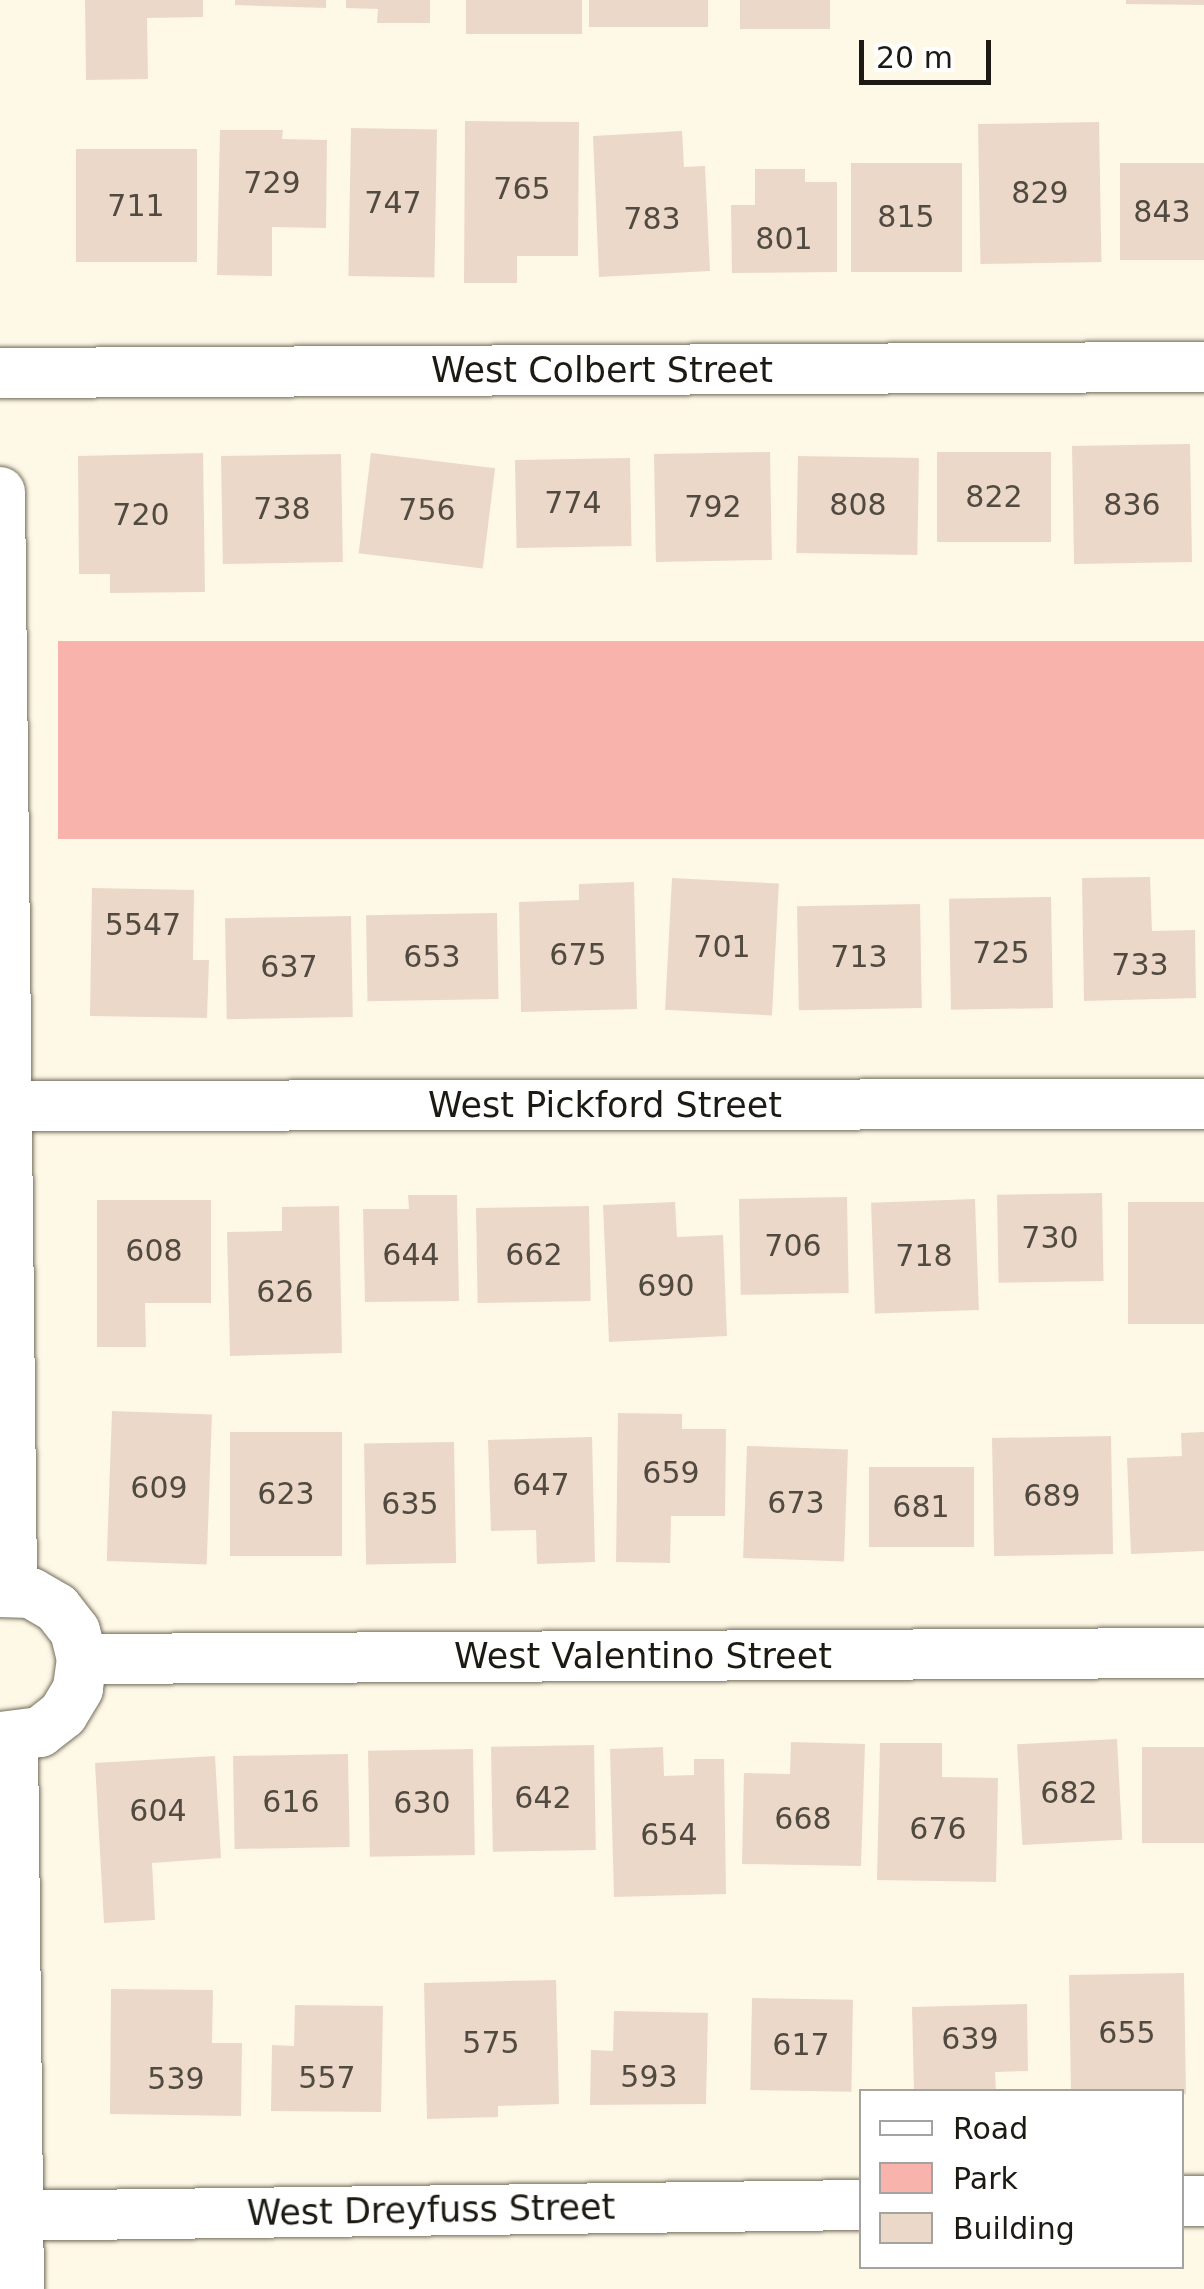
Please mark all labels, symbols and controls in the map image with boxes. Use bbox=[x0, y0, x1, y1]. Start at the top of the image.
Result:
scale bar bbox=[864, 20, 996, 82]
text: 20 m bbox=[876, 40, 953, 75]
house number: 729 bbox=[243, 165, 301, 201]
house number: 765 bbox=[493, 171, 551, 207]
house number: 829 bbox=[1011, 175, 1069, 211]
house number: 747 bbox=[364, 185, 422, 221]
house number: 711 bbox=[107, 188, 165, 224]
house number: 843 bbox=[1133, 194, 1191, 230]
house number: 815 bbox=[877, 199, 935, 235]
house number: 783 bbox=[623, 201, 681, 237]
house number: 801 bbox=[755, 221, 813, 257]
street label: West Colbert Street bbox=[431, 349, 773, 391]
house number: 822 bbox=[965, 479, 1023, 515]
house number: 774 bbox=[544, 485, 602, 521]
house number: 808 bbox=[829, 487, 887, 523]
house number: 836 bbox=[1103, 487, 1161, 523]
house number: 792 bbox=[684, 489, 742, 525]
house number: 738 bbox=[253, 491, 311, 527]
house number: 756 bbox=[398, 492, 456, 528]
house number: 720 bbox=[112, 497, 170, 533]
house number: 5547 bbox=[105, 907, 181, 943]
house number: 701 bbox=[693, 929, 751, 965]
house number: 725 bbox=[972, 935, 1030, 971]
house number: 675 bbox=[549, 937, 607, 973]
house number: 653 bbox=[403, 939, 461, 975]
house number: 713 bbox=[830, 939, 888, 975]
house number: 733 bbox=[1111, 947, 1169, 983]
house number: 637 bbox=[260, 949, 318, 985]
street label: West Pickford Street bbox=[428, 1084, 782, 1126]
house number: 730 bbox=[1021, 1220, 1079, 1256]
house number: 706 bbox=[764, 1228, 822, 1264]
house number: 608 bbox=[125, 1233, 183, 1269]
house number: 644 bbox=[382, 1237, 440, 1273]
house number: 662 bbox=[505, 1237, 563, 1273]
house number: 718 bbox=[895, 1238, 953, 1274]
house number: 690 bbox=[637, 1268, 695, 1304]
house number: 626 bbox=[256, 1274, 314, 1310]
house number: 659 bbox=[642, 1455, 700, 1491]
house number: 647 bbox=[512, 1467, 570, 1503]
house number: 609 bbox=[130, 1470, 188, 1506]
house number: 623 bbox=[257, 1476, 315, 1512]
house number: 689 bbox=[1023, 1478, 1081, 1514]
house number: 673 bbox=[767, 1485, 825, 1521]
house number: 635 bbox=[381, 1486, 439, 1522]
house number: 681 bbox=[892, 1489, 950, 1525]
street label: West Valentino Street bbox=[454, 1635, 832, 1677]
house number: 682 bbox=[1040, 1775, 1098, 1811]
house number: 642 bbox=[514, 1780, 572, 1816]
house number: 616 bbox=[262, 1784, 320, 1820]
house number: 630 bbox=[393, 1785, 451, 1821]
house number: 604 bbox=[129, 1793, 187, 1829]
house number: 668 bbox=[774, 1801, 832, 1837]
house number: 676 bbox=[909, 1811, 967, 1847]
house number: 654 bbox=[640, 1817, 698, 1853]
house number: 655 bbox=[1098, 2015, 1156, 2051]
house number: 639 bbox=[941, 2021, 999, 2057]
house number: 575 bbox=[462, 2025, 520, 2061]
house number: 617 bbox=[772, 2027, 830, 2063]
house number: 593 bbox=[620, 2059, 678, 2095]
house number: 557 bbox=[298, 2060, 356, 2096]
house number: 539 bbox=[147, 2061, 205, 2097]
legend bbox=[859, 2089, 1184, 2269]
text: Road bbox=[953, 2111, 1028, 2146]
text: Park bbox=[953, 2161, 1018, 2196]
street label: West Dreyfuss Street bbox=[246, 2186, 616, 2234]
text: Building bbox=[953, 2211, 1075, 2246]

